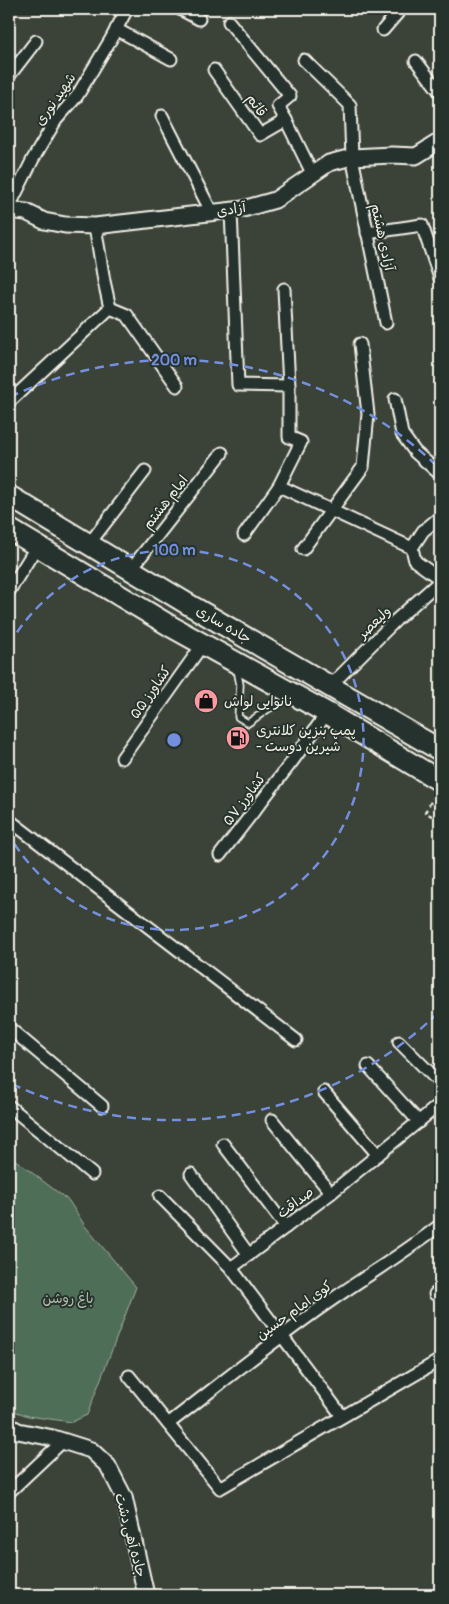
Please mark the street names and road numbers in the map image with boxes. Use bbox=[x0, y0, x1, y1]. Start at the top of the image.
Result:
street label: شهید نوری bbox=[31, 70, 80, 129]
street label: قائم bbox=[241, 90, 271, 121]
street label: آزادی bbox=[215, 199, 248, 220]
street label: آزادی هشتم bbox=[365, 202, 398, 273]
street label: امام هشتم bbox=[139, 472, 193, 534]
street label: جاده ساری bbox=[193, 602, 254, 647]
street label: ولیعصر bbox=[354, 603, 394, 643]
street label: کشاورز ۵۵ bbox=[126, 663, 175, 722]
street label: کشاورز ۵۷ bbox=[219, 770, 270, 829]
street label: صداقت bbox=[274, 1183, 317, 1222]
street label: کوی امام حسین bbox=[253, 1277, 337, 1345]
street label: جاده آهی دشت bbox=[111, 1491, 150, 1579]

